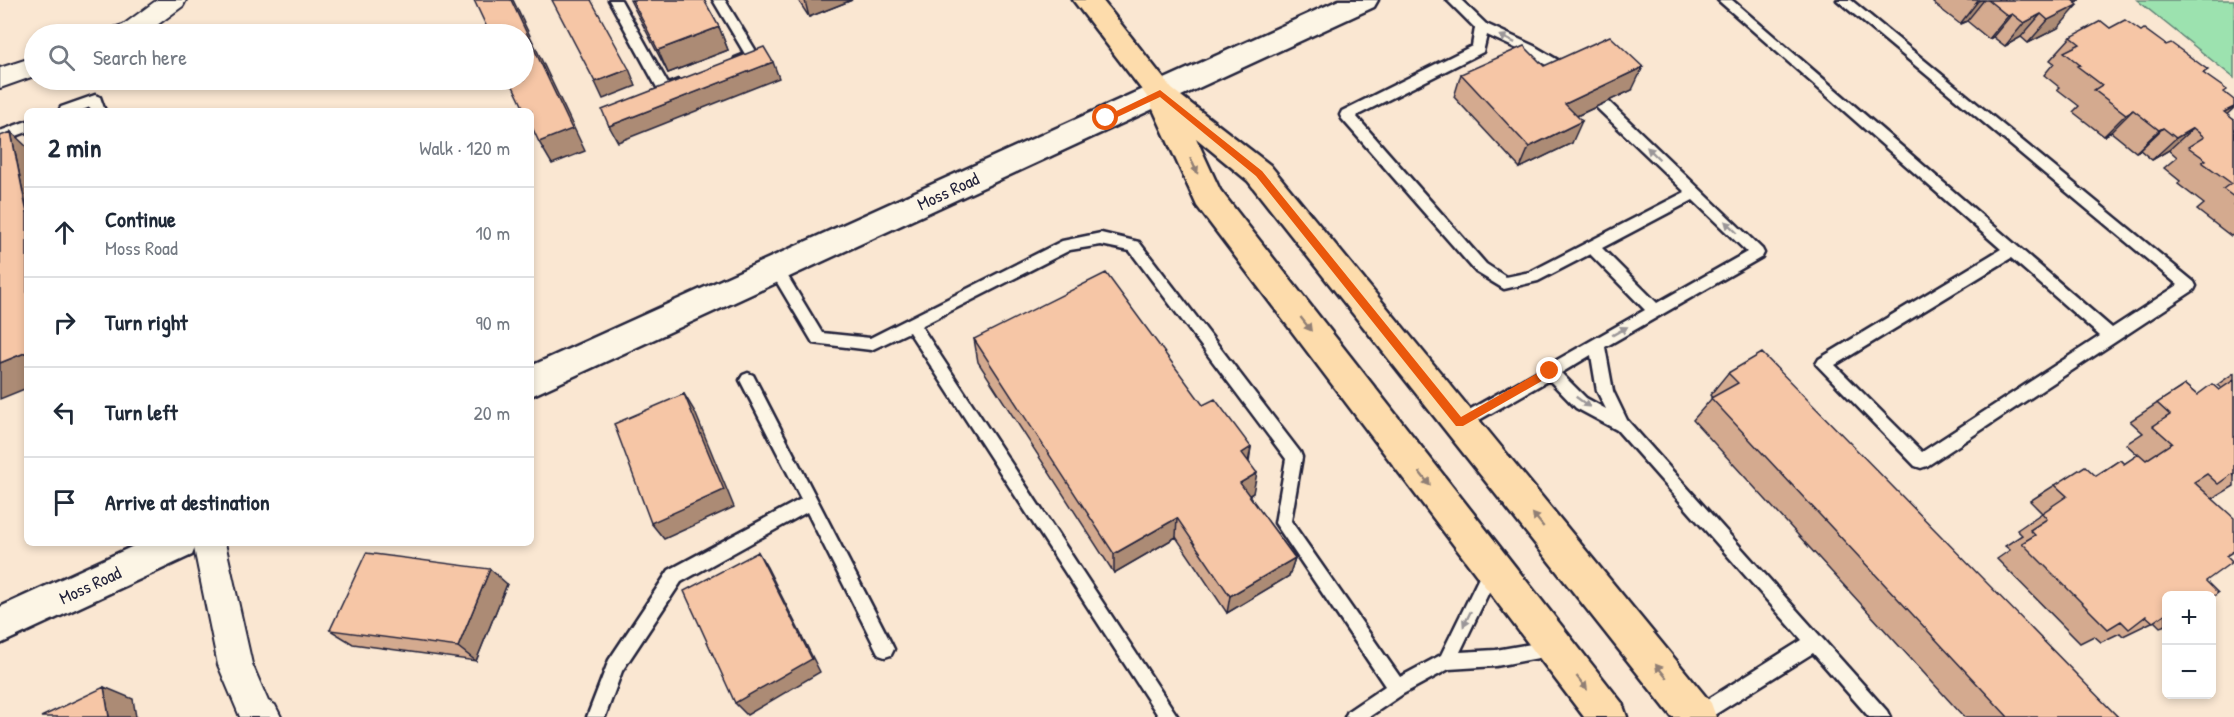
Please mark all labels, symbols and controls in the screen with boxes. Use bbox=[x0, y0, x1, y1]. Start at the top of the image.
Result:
search box bbox=[24, 24, 534, 90]
one-way arrow bbox=[1497, 34, 1515, 44]
icon: search bbox=[45, 41, 78, 74]
text: Search here bbox=[93, 42, 187, 72]
route start bbox=[1092, 104, 1118, 130]
text: 2 min bbox=[48, 130, 101, 165]
text: Walk · 120 m bbox=[419, 134, 510, 161]
one-way arrow bbox=[1646, 146, 1660, 160]
one-way arrow bbox=[1189, 157, 1198, 174]
street label: Moss Road bbox=[913, 166, 983, 216]
text: Continue bbox=[105, 204, 176, 234]
icon: ahead bbox=[48, 216, 81, 249]
text: 10 m bbox=[476, 219, 510, 246]
one-way arrow bbox=[1723, 220, 1738, 234]
text: Moss Road bbox=[105, 234, 178, 261]
icon: right bbox=[48, 306, 81, 339]
text: Turn right bbox=[105, 307, 188, 337]
text: 90 m bbox=[476, 309, 510, 336]
one-way arrow bbox=[1300, 316, 1313, 332]
one-way arrow bbox=[1612, 326, 1629, 336]
route end bbox=[1536, 357, 1562, 383]
icon: left bbox=[48, 396, 81, 429]
one-way arrow bbox=[1574, 396, 1590, 408]
text: Turn left bbox=[105, 397, 178, 427]
text: 20 m bbox=[473, 399, 510, 426]
one-way arrow bbox=[1419, 471, 1431, 486]
icon: arrive bbox=[48, 486, 81, 519]
text: Arrive at destination bbox=[105, 487, 270, 517]
one-way arrow bbox=[1532, 512, 1545, 528]
street label: Moss Road bbox=[55, 560, 125, 610]
map controls bbox=[2162, 591, 2216, 699]
button: + bbox=[2162, 591, 2216, 645]
one-way arrow bbox=[1463, 611, 1472, 628]
button: − bbox=[2162, 645, 2216, 699]
one-way arrow bbox=[1655, 664, 1667, 679]
one-way arrow bbox=[1576, 675, 1589, 691]

